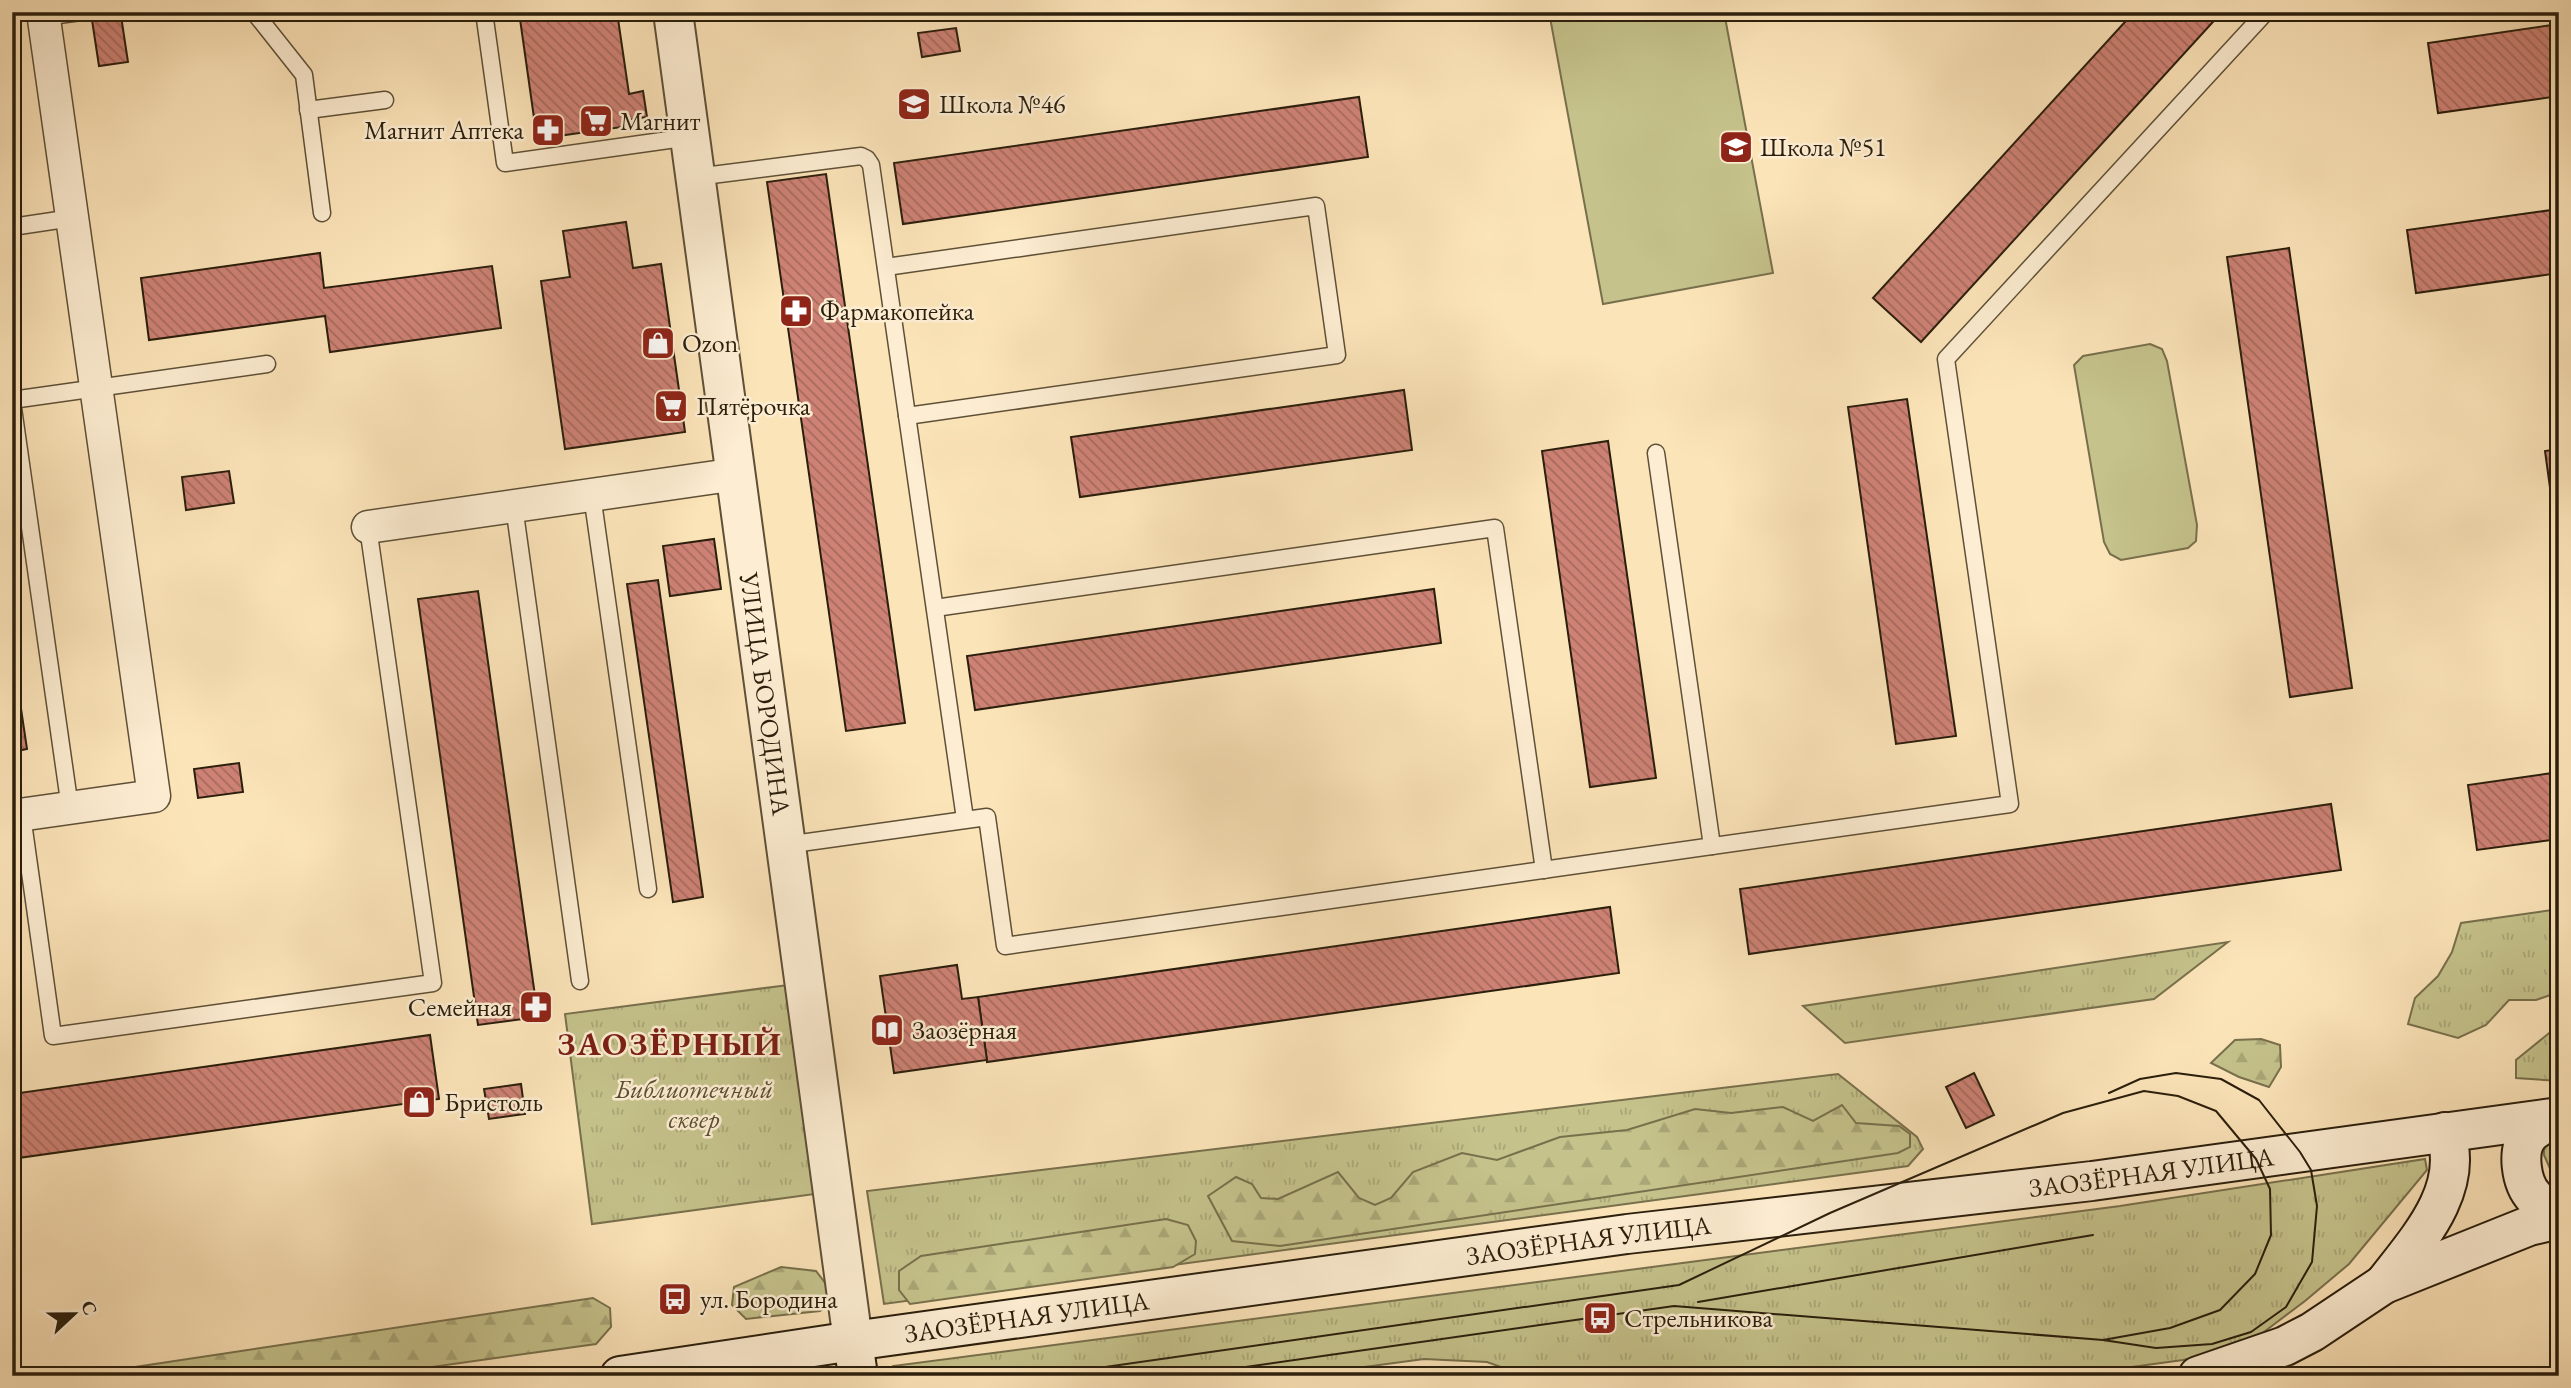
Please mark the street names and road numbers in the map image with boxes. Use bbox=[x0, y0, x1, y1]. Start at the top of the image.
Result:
street label: УЛИЦА БОРОДИНА bbox=[732, 569, 799, 818]
street label: ЗАОЗЁРНАЯ УЛИЦА bbox=[2027, 1139, 2277, 1205]
street label: ЗАОЗЁРНАЯ УЛИЦА bbox=[1464, 1207, 1714, 1273]
street label: ЗАОЗЁРНАЯ УЛИЦА bbox=[902, 1283, 1152, 1351]

